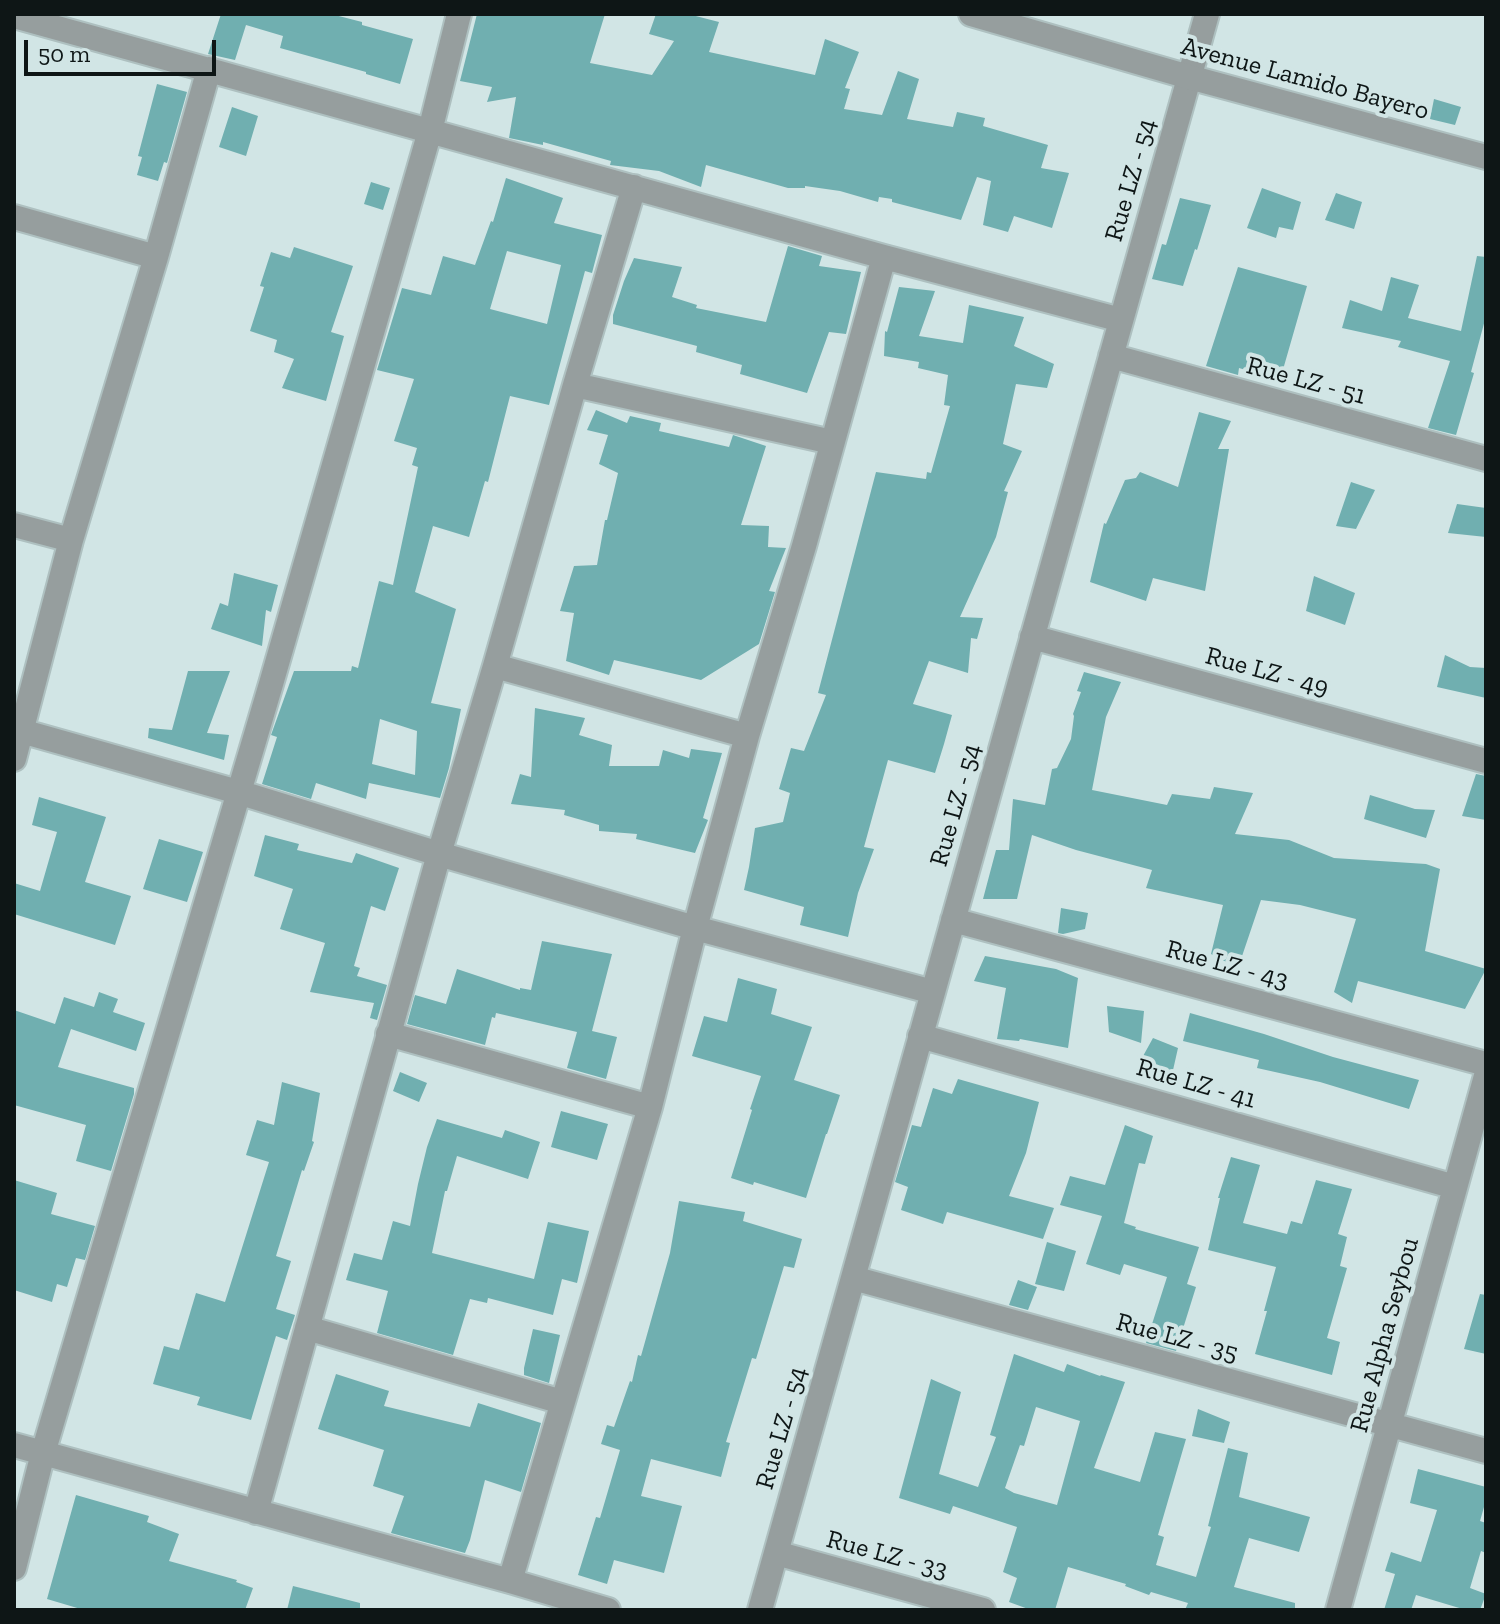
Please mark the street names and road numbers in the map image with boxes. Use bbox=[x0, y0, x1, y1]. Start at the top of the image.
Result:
street label: Avenue Lamido Bayero bbox=[1178, 31, 1432, 127]
street label: Rue LZ - 54 bbox=[1099, 115, 1163, 245]
street label: Rue LZ - 51 bbox=[1243, 350, 1369, 412]
street label: Rue LZ - 49 bbox=[1202, 641, 1332, 703]
street label: Rue LZ - 54 bbox=[924, 740, 988, 870]
street label: Rue LZ - 43 bbox=[1162, 934, 1292, 996]
street label: Rue LZ - 41 bbox=[1133, 1052, 1259, 1116]
street label: Rue Alpha Seybou bbox=[1344, 1234, 1426, 1436]
street label: Rue LZ - 35 bbox=[1113, 1307, 1241, 1369]
street label: Rue LZ - 54 bbox=[750, 1363, 814, 1493]
street label: Rue LZ - 33 bbox=[823, 1524, 951, 1586]

